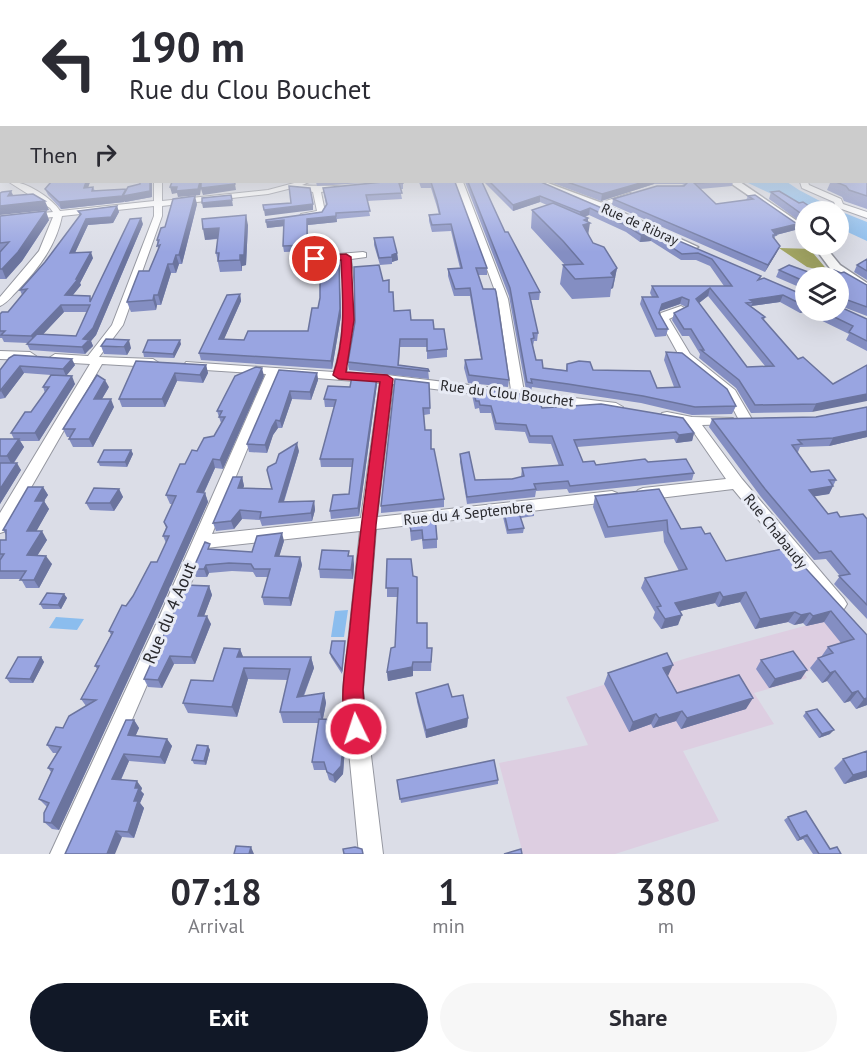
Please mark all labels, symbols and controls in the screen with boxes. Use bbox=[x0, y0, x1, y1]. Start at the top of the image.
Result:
text: 190 m bbox=[129, 19, 245, 74]
icon: left bbox=[30, 24, 108, 102]
text: Rue du Clou Bouchet bbox=[129, 72, 371, 106]
icon: right bbox=[89, 138, 122, 171]
text: Then bbox=[30, 141, 77, 169]
street label: Rue de Ribray bbox=[598, 199, 682, 249]
map controls bbox=[795, 201, 849, 321]
button: search bbox=[795, 201, 849, 255]
pin bbox=[289, 233, 340, 284]
icon: arrive bbox=[298, 242, 331, 275]
button: layers bbox=[795, 267, 849, 321]
street label: Rue du Clou Bouchet bbox=[439, 375, 575, 411]
street label: Rue Chabaudy bbox=[740, 490, 812, 572]
street label: Rue du 4 Septembre bbox=[402, 497, 534, 529]
street label: Rue du 4 Aout bbox=[137, 559, 201, 667]
position arrow bbox=[324, 697, 388, 761]
text: 07:18 bbox=[170, 868, 262, 915]
text: 1 bbox=[438, 868, 459, 915]
text: 380 bbox=[635, 868, 697, 915]
text: Arrival bbox=[188, 913, 244, 939]
text: min bbox=[432, 913, 465, 939]
text: m bbox=[658, 913, 674, 939]
button: Exit bbox=[30, 983, 428, 1052]
button: Share bbox=[440, 983, 837, 1052]

